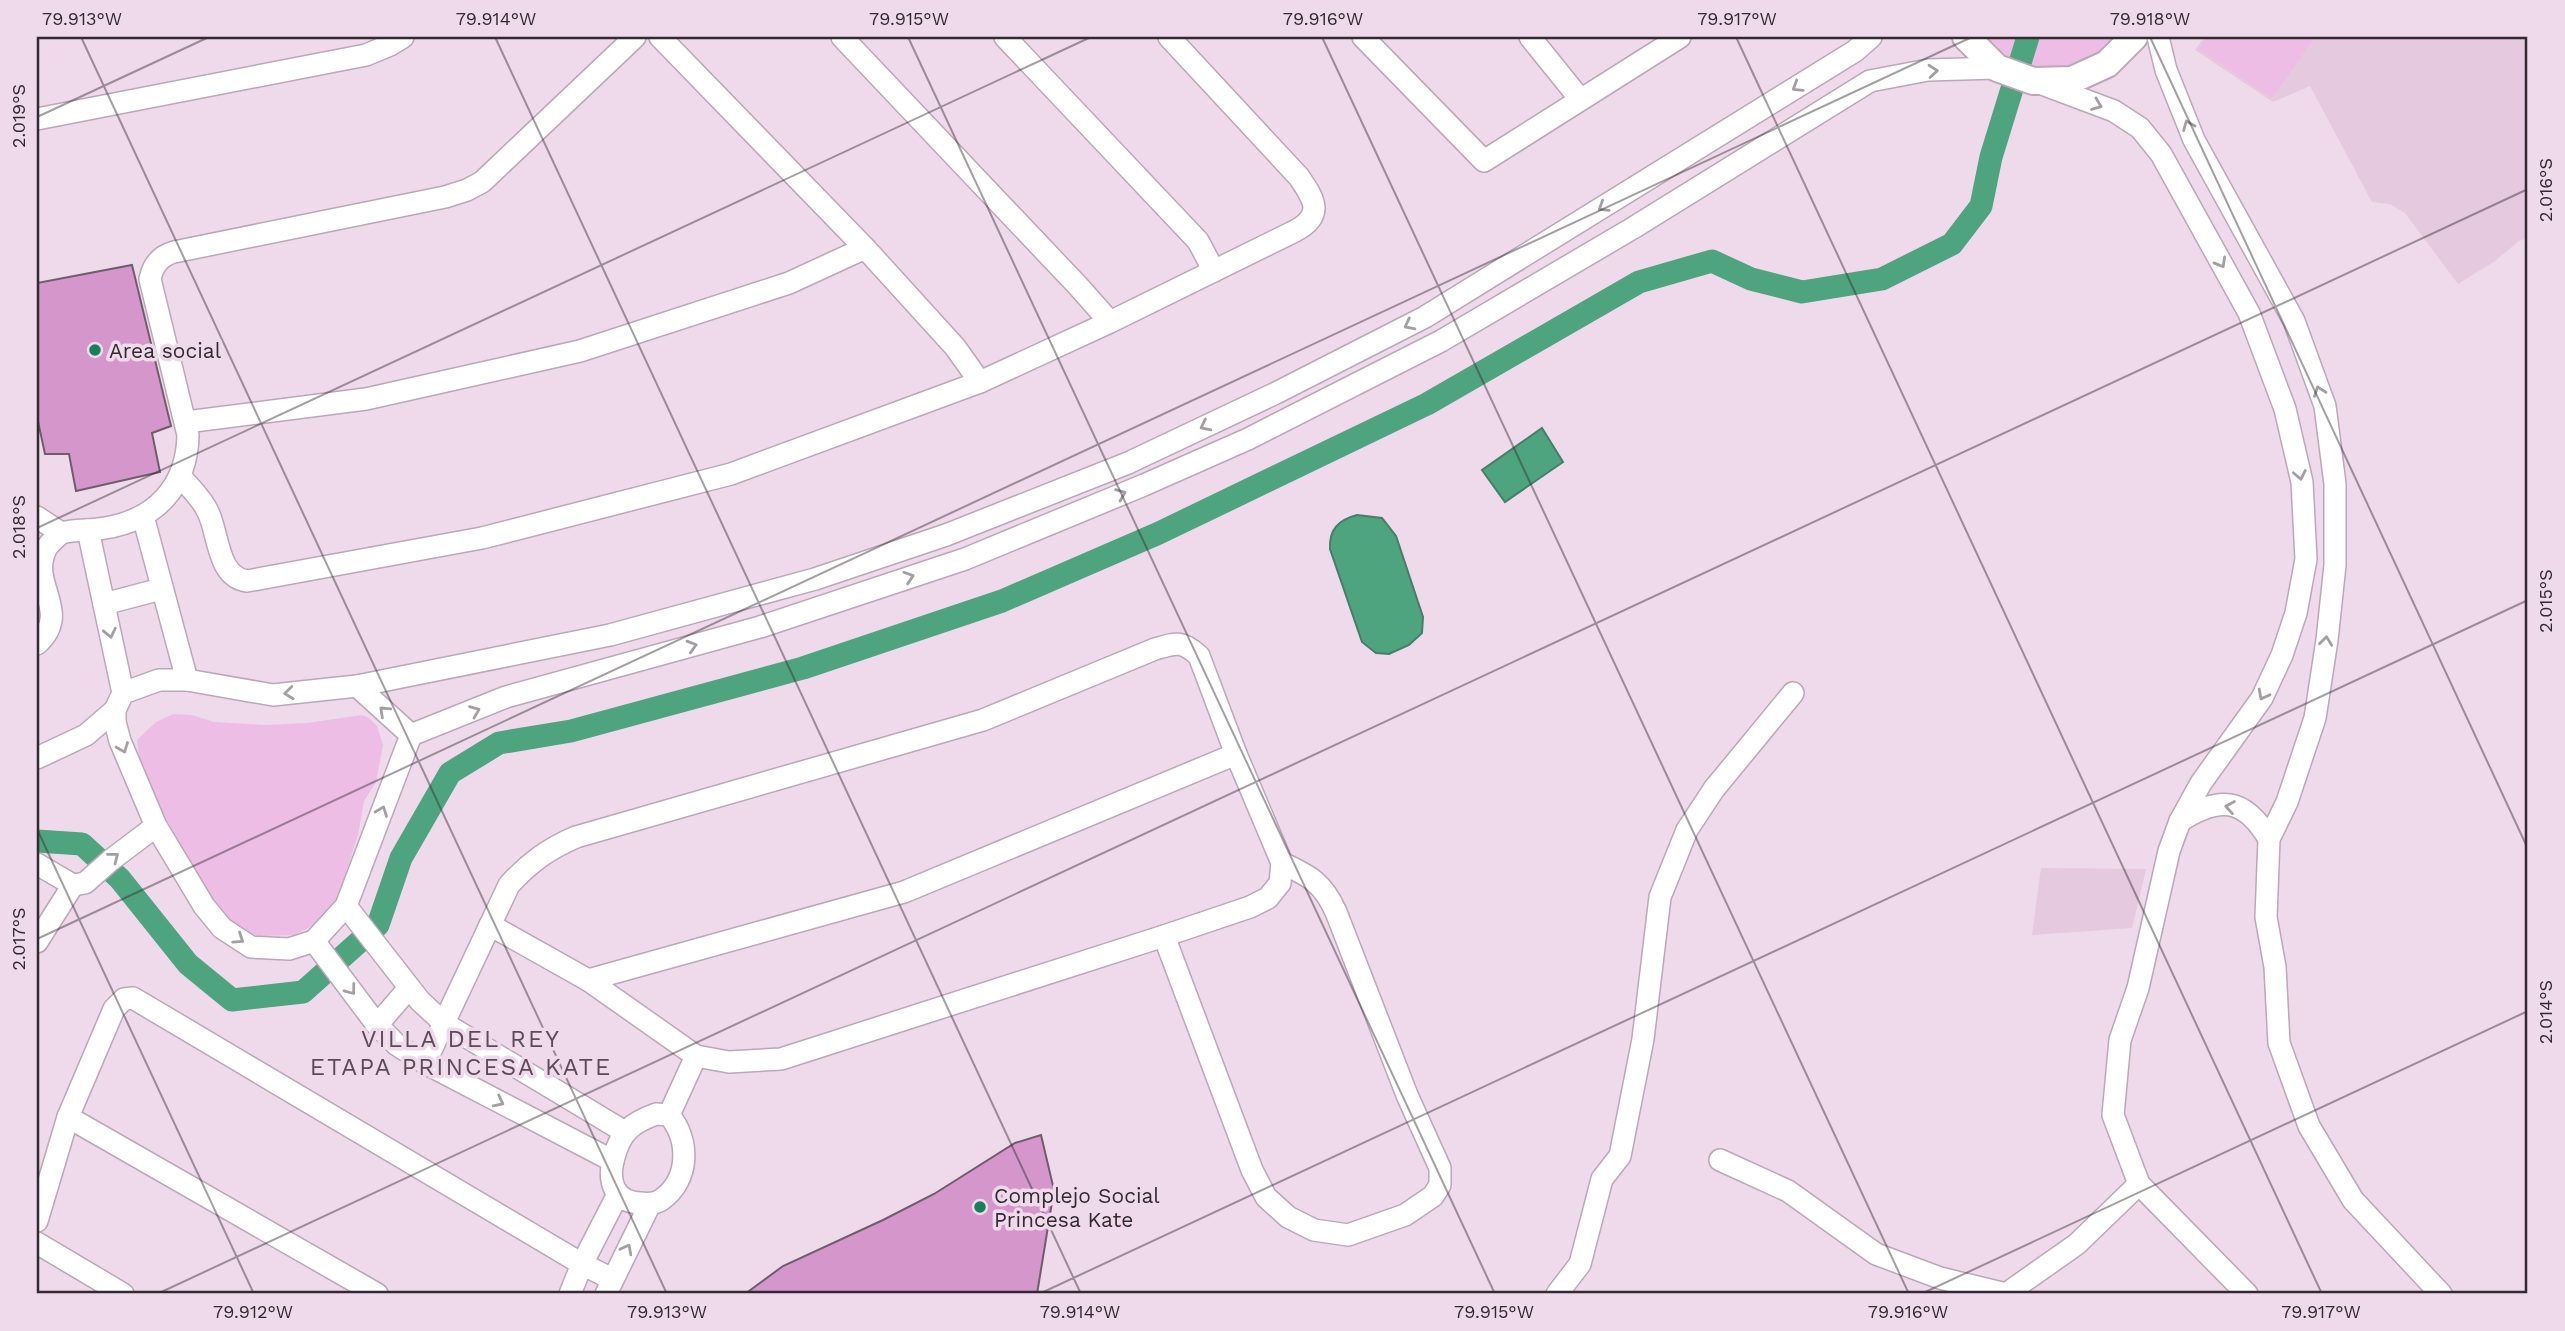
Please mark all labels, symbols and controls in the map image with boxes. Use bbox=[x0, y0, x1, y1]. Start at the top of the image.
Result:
text: 79.913°W bbox=[42, 8, 122, 29]
text: 79.914°W bbox=[456, 8, 536, 29]
text: 79.915°W bbox=[869, 8, 949, 29]
text: 79.916°W bbox=[1283, 8, 1363, 29]
text: 79.917°W bbox=[1697, 8, 1777, 29]
text: 79.918°W bbox=[2110, 8, 2190, 29]
one-way arrow bbox=[1928, 64, 1939, 79]
one-way arrow bbox=[1791, 78, 1804, 91]
text: 2.019°S bbox=[8, 84, 29, 148]
one-way arrow bbox=[2091, 96, 2103, 110]
one-way arrow bbox=[2182, 120, 2196, 132]
text: 2.016°S bbox=[2535, 158, 2556, 222]
one-way arrow bbox=[1598, 198, 1611, 211]
one-way arrow bbox=[2213, 256, 2226, 269]
one-way arrow bbox=[1404, 316, 1416, 330]
place label: Area social bbox=[109, 338, 222, 363]
marker: Area social bbox=[87, 342, 103, 358]
one-way arrow bbox=[2313, 385, 2327, 397]
one-way arrow bbox=[1200, 418, 1212, 432]
one-way arrow bbox=[2292, 470, 2307, 481]
one-way arrow bbox=[1114, 489, 1126, 503]
text: 2.018°S bbox=[8, 495, 29, 559]
text: 2.015°S bbox=[2535, 569, 2556, 633]
one-way arrow bbox=[903, 571, 915, 585]
one-way arrow bbox=[102, 627, 117, 639]
one-way arrow bbox=[2319, 635, 2334, 647]
one-way arrow bbox=[686, 639, 698, 654]
one-way arrow bbox=[283, 686, 295, 701]
one-way arrow bbox=[2257, 688, 2271, 700]
one-way arrow bbox=[468, 705, 480, 719]
one-way arrow bbox=[379, 707, 392, 719]
one-way arrow bbox=[115, 741, 129, 753]
one-way arrow bbox=[2224, 800, 2236, 815]
one-way arrow bbox=[374, 805, 388, 817]
one-way arrow bbox=[107, 853, 119, 866]
text: 2.017°S bbox=[8, 908, 29, 970]
one-way arrow bbox=[232, 931, 245, 944]
text: 2.014°S bbox=[2535, 980, 2556, 1044]
one-way arrow bbox=[343, 982, 355, 995]
district label: VILLA DEL REY ETAPA PRINCESA KATE bbox=[310, 1025, 612, 1081]
one-way arrow bbox=[492, 1093, 504, 1107]
place label: Complejo Social Princesa Kate bbox=[994, 1183, 1160, 1232]
marker: Complejo Social Princesa Kate bbox=[972, 1199, 988, 1215]
one-way arrow bbox=[619, 1244, 633, 1256]
text: 79.912°W bbox=[213, 1301, 293, 1322]
text: 79.913°W bbox=[627, 1301, 707, 1322]
text: 79.914°W bbox=[1040, 1301, 1120, 1322]
text: 79.915°W bbox=[1454, 1301, 1534, 1322]
text: 79.916°W bbox=[1868, 1301, 1948, 1322]
text: 79.917°W bbox=[2281, 1301, 2361, 1322]

